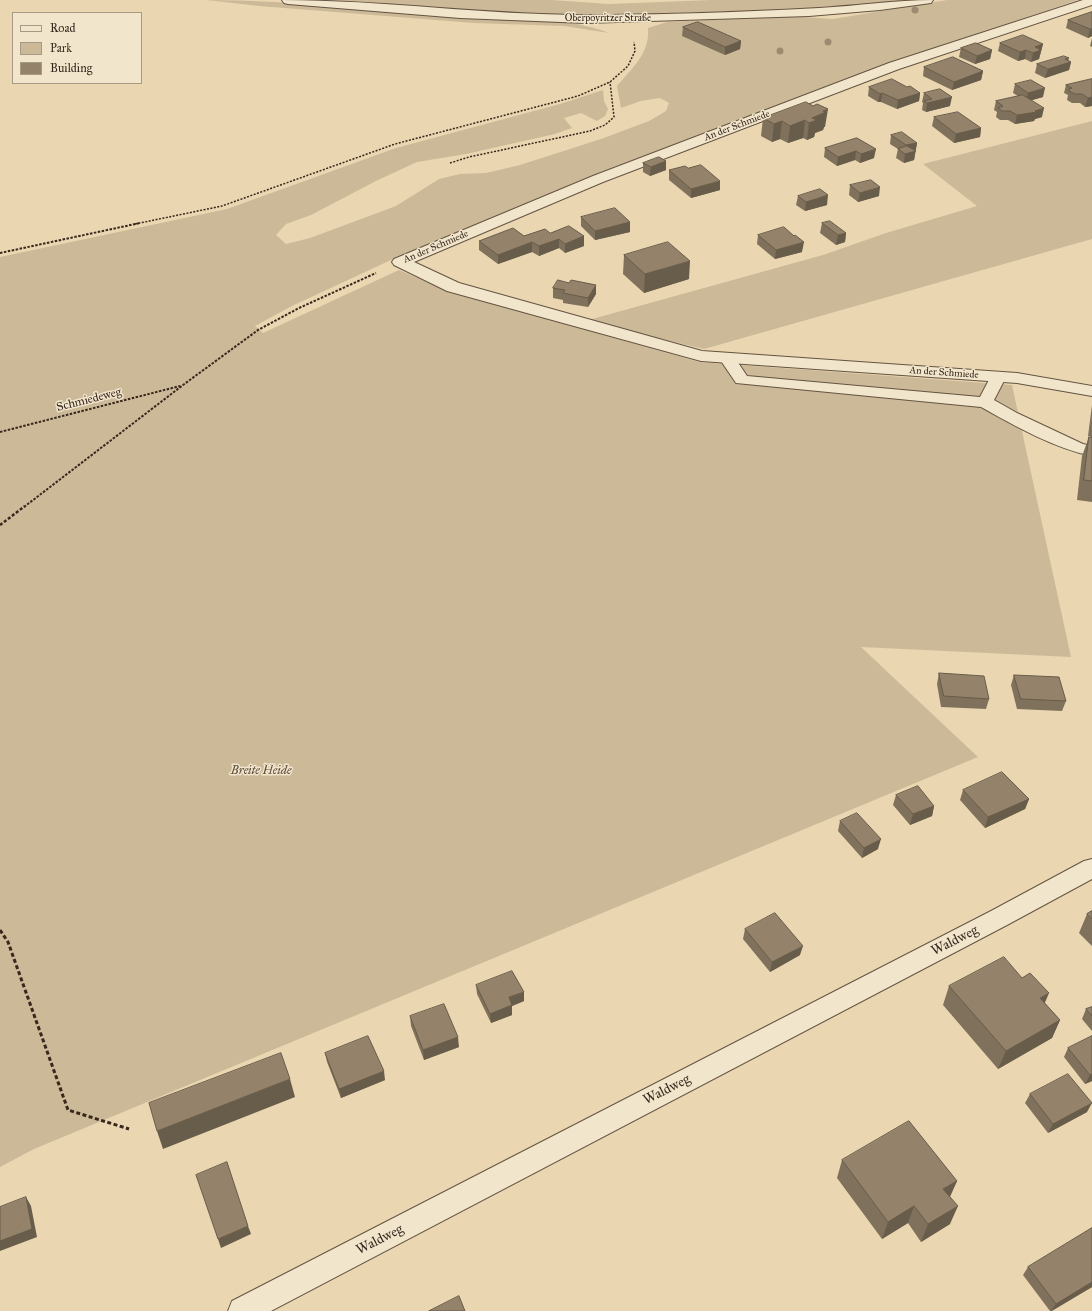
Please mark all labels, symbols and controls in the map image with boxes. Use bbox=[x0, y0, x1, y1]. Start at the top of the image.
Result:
legend bbox=[12, 12, 142, 84]
street label: Oberpoyritzer Straße bbox=[565, 13, 651, 25]
text: Road bbox=[50, 21, 76, 35]
text: Park bbox=[50, 41, 72, 55]
text: Building bbox=[50, 61, 92, 75]
street label: An der Schmiede bbox=[702, 108, 772, 144]
street label: An der Schmiede bbox=[402, 228, 470, 266]
street label: An der Schmiede bbox=[909, 365, 979, 381]
street label: Schmiedeweg bbox=[55, 385, 123, 415]
park label: Breite Heide bbox=[231, 764, 291, 778]
street label: Waldweg bbox=[929, 922, 981, 960]
street label: Waldweg bbox=[641, 1071, 693, 1109]
street label: Waldweg bbox=[354, 1221, 406, 1259]

